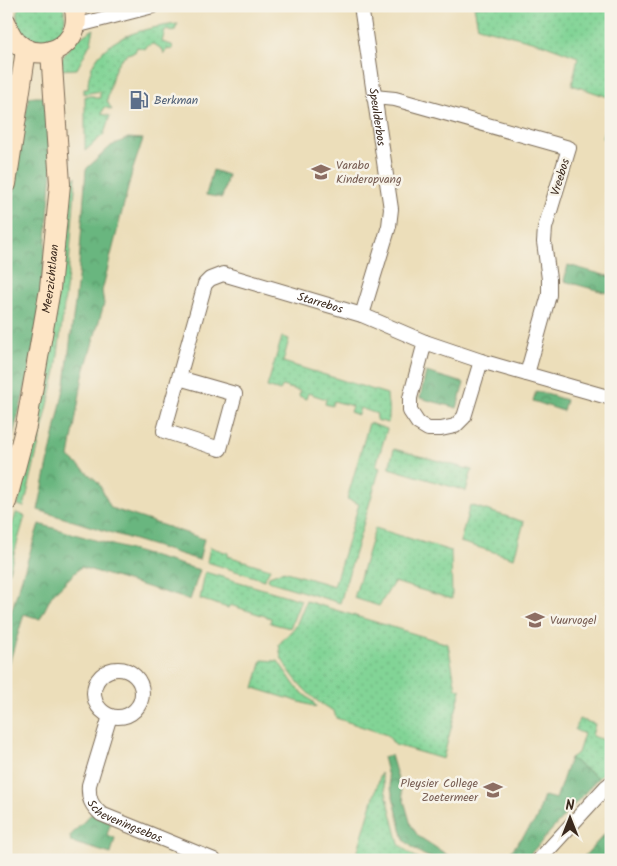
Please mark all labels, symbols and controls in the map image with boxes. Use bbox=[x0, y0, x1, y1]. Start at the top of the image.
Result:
street label: Speulderbos bbox=[363, 87, 391, 147]
fuel station icon: Berkman bbox=[128, 89, 150, 111]
place label: Berkman bbox=[154, 91, 198, 110]
place label: Varabo Kinderopvang bbox=[336, 156, 402, 189]
street label: Vreebos bbox=[546, 156, 575, 198]
school or university icon: Varabo Kinderopvang bbox=[310, 161, 332, 183]
street label: Meerzichtlaan bbox=[37, 243, 64, 315]
street label: Starrebos bbox=[295, 287, 345, 319]
school or university icon: Vuurvogel bbox=[524, 609, 546, 631]
place label: Vuurvogel bbox=[550, 611, 597, 630]
place label: Pleysier College Zoetermeer bbox=[400, 774, 479, 807]
school or university icon: Pleysier College Zoetermeer bbox=[482, 779, 504, 801]
north arrow bbox=[544, 794, 594, 844]
text: N bbox=[566, 795, 575, 817]
street label: Scheveningsebos bbox=[82, 796, 165, 848]

